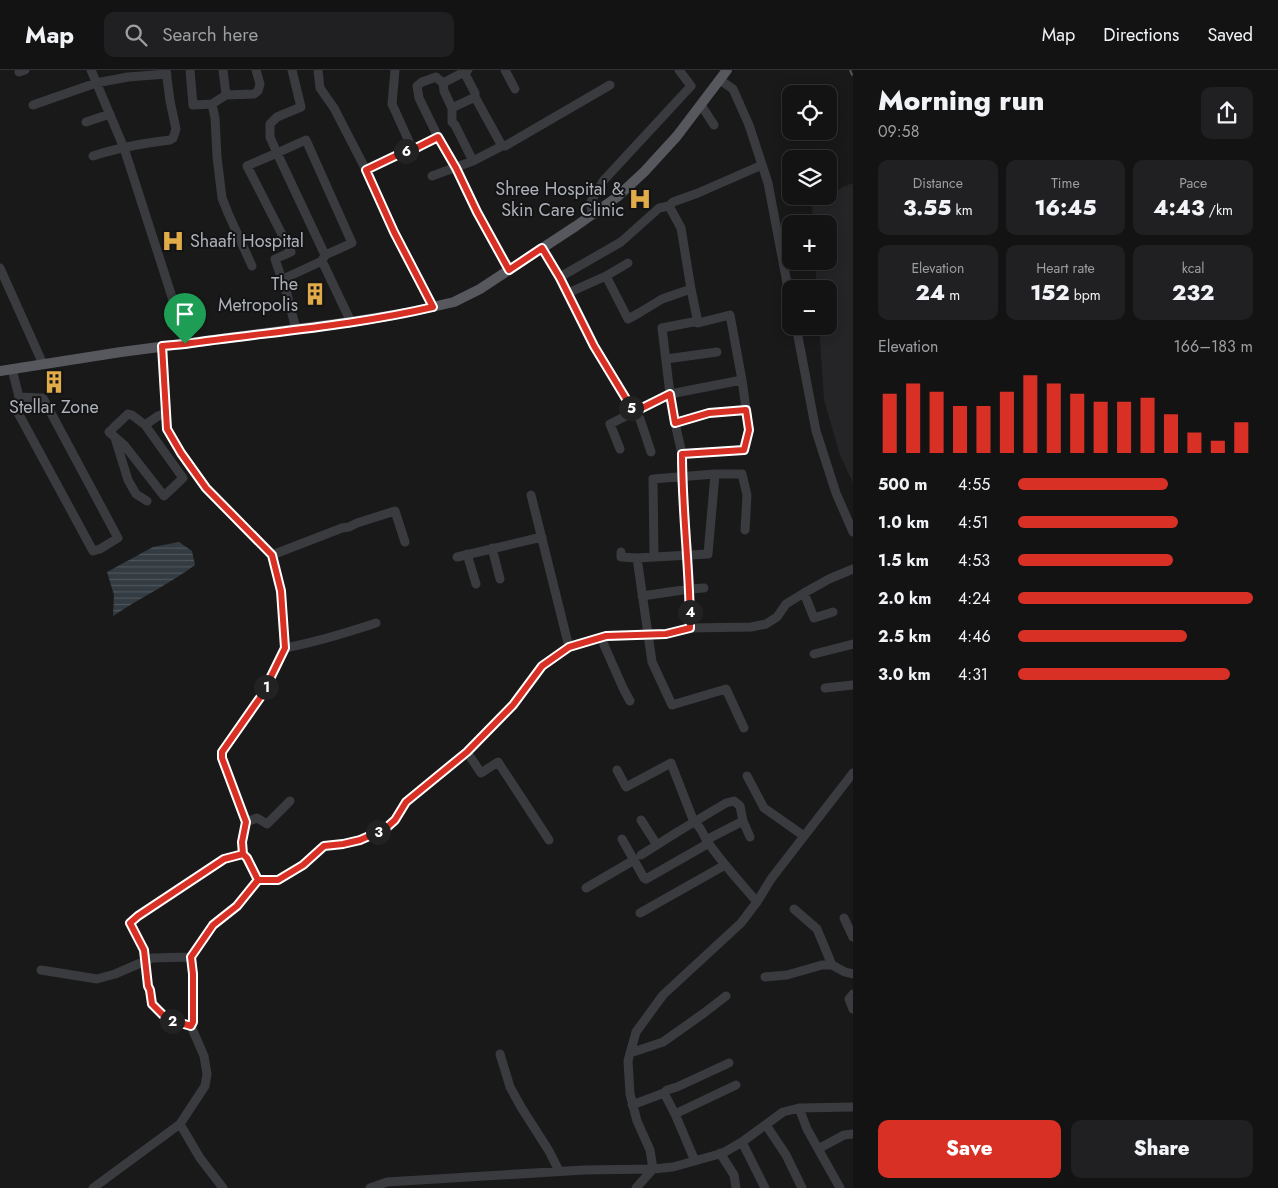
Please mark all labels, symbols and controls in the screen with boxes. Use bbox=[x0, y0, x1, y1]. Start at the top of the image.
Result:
search box bbox=[104, 12, 454, 57]
text: Map bbox=[25, 17, 74, 52]
icon: search bbox=[122, 21, 150, 49]
text: Search here bbox=[162, 21, 258, 48]
text: Map bbox=[1042, 22, 1075, 48]
text: Directions bbox=[1103, 22, 1179, 48]
text: Saved bbox=[1207, 22, 1253, 48]
text: Morning run bbox=[878, 80, 1044, 121]
map controls bbox=[782, 85, 837, 335]
button: locate bbox=[782, 85, 837, 140]
button: share bbox=[1201, 87, 1253, 139]
text: 09:58 bbox=[878, 120, 919, 143]
pin: 6 bbox=[394, 138, 418, 164]
text: 6 bbox=[402, 141, 411, 161]
button: layers bbox=[782, 150, 837, 205]
text: Distance bbox=[913, 173, 963, 193]
text: Time bbox=[1051, 173, 1080, 193]
text: Pace bbox=[1179, 173, 1207, 193]
place label: Shree Hospital & Skin Care Clinic bbox=[495, 176, 624, 223]
hospital icon: Shree Hospital & Skin Care Clinic bbox=[627, 186, 653, 212]
text: 3.55 bbox=[903, 193, 951, 223]
text: 16:45 bbox=[1034, 193, 1097, 223]
text: 4:43 bbox=[1153, 193, 1204, 223]
text: km bbox=[951, 200, 973, 220]
text: /km bbox=[1204, 200, 1233, 220]
button: + bbox=[782, 215, 837, 270]
hospital icon: Shaafi Hospital bbox=[160, 228, 186, 254]
place label: Shaafi Hospital bbox=[190, 228, 304, 254]
text: Elevation bbox=[911, 258, 964, 278]
text: Heart rate bbox=[1036, 258, 1095, 278]
text: kcal bbox=[1182, 258, 1204, 278]
place label: The Metropolis bbox=[218, 271, 298, 318]
text: 24 bbox=[915, 278, 945, 308]
text: 152 bbox=[1030, 278, 1070, 308]
text: 232 bbox=[1172, 278, 1214, 308]
button: − bbox=[782, 280, 837, 335]
building icon: The Metropolis bbox=[302, 281, 328, 307]
text: m bbox=[945, 285, 960, 305]
text: bpm bbox=[1070, 285, 1101, 305]
pin bbox=[164, 293, 206, 344]
icon: arrive bbox=[171, 300, 199, 328]
text: Elevation bbox=[878, 335, 938, 358]
text: 166–183 m bbox=[1174, 335, 1253, 358]
building icon: Stellar Zone bbox=[41, 369, 67, 395]
place label: Stellar Zone bbox=[9, 394, 99, 420]
pin: 5 bbox=[618, 396, 644, 420]
text: 5 bbox=[627, 398, 636, 418]
text: 500 m bbox=[878, 473, 927, 496]
text: 4:55 bbox=[958, 473, 990, 496]
text: 1.0 km bbox=[878, 511, 929, 534]
text: 4:51 bbox=[958, 511, 988, 534]
text: 1.5 km bbox=[878, 549, 929, 572]
text: 4:53 bbox=[958, 549, 990, 572]
text: 2.0 km bbox=[878, 587, 931, 610]
text: 4:24 bbox=[958, 587, 991, 610]
pin: 4 bbox=[678, 600, 702, 624]
text: 4 bbox=[686, 602, 695, 622]
text: 2.5 km bbox=[878, 625, 931, 648]
text: 4:46 bbox=[958, 625, 991, 648]
text: 3.0 km bbox=[878, 663, 931, 686]
text: 4:31 bbox=[958, 663, 988, 686]
pin: 1 bbox=[254, 674, 278, 700]
text: 1 bbox=[263, 677, 270, 697]
pin: 3 bbox=[366, 820, 390, 844]
text: 3 bbox=[374, 822, 383, 842]
pin: 2 bbox=[160, 1008, 184, 1034]
text: 2 bbox=[168, 1011, 177, 1031]
button: Save bbox=[878, 1120, 1061, 1178]
button: Share bbox=[1071, 1120, 1253, 1178]

